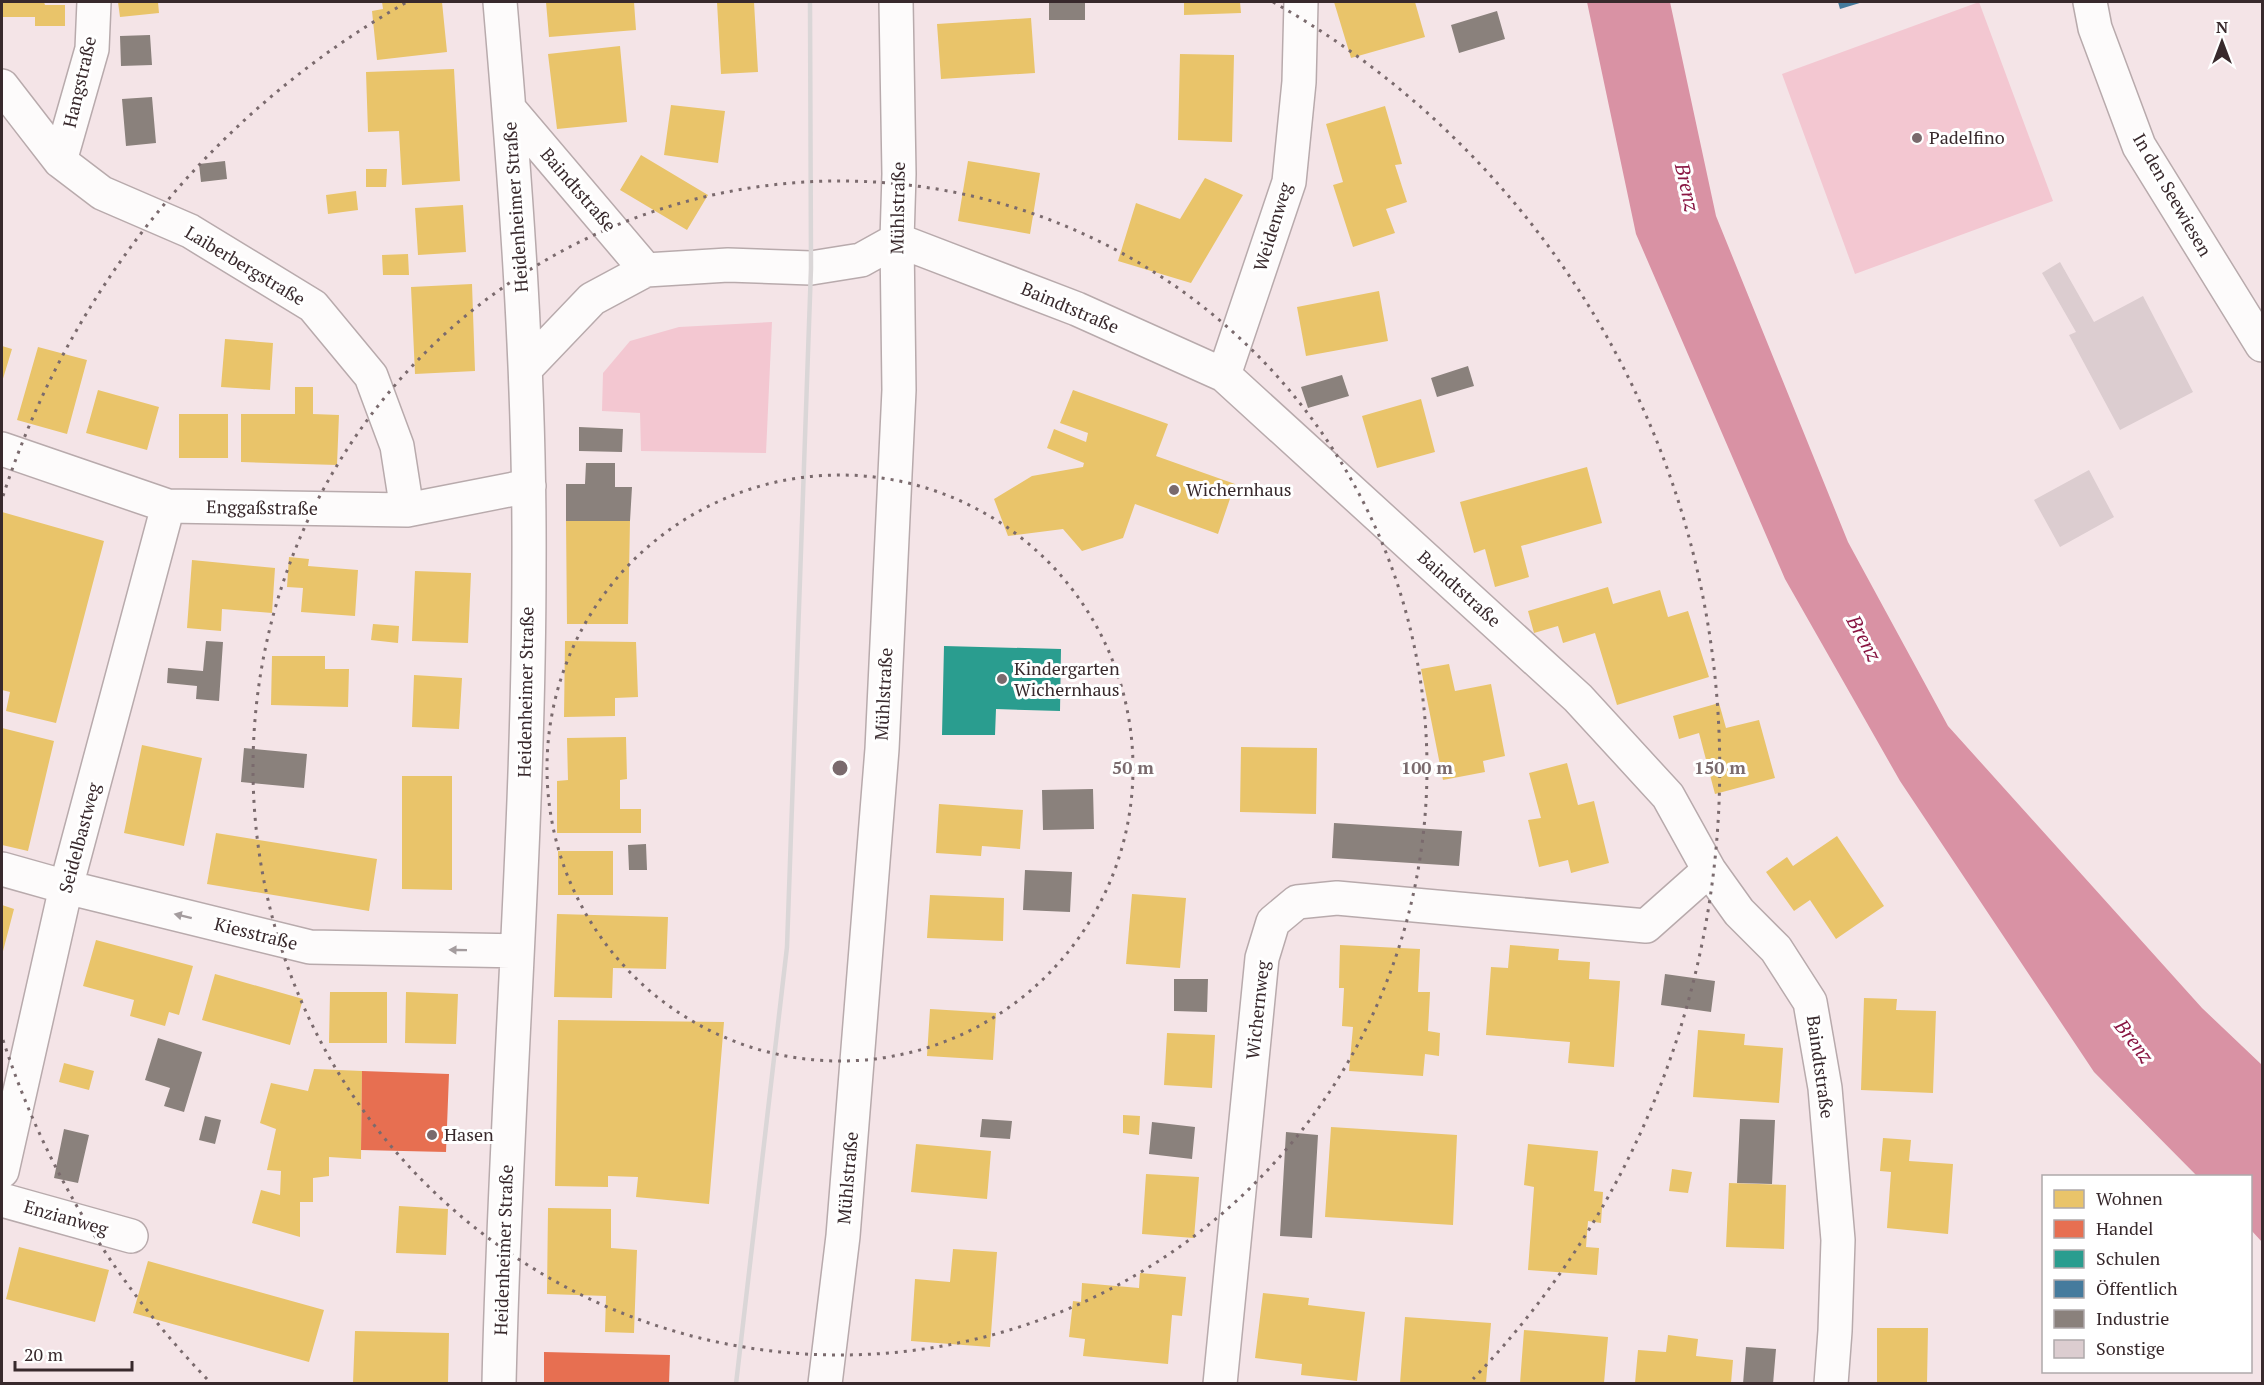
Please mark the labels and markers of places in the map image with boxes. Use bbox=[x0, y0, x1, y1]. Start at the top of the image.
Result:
place label: Padelfino bbox=[1929, 125, 2005, 149]
marker: Padelfino bbox=[1910, 131, 1924, 145]
place label: Wichernhaus bbox=[1186, 477, 1292, 501]
marker: Wichernhaus bbox=[1167, 483, 1181, 497]
place label: Kindergarten Wichernhaus bbox=[1014, 656, 1120, 701]
marker: Kindergarten Wichernhaus bbox=[995, 672, 1009, 686]
centre of rings bbox=[830, 758, 850, 778]
place label: Hasen bbox=[444, 1122, 494, 1146]
marker: Hasen bbox=[425, 1128, 439, 1142]

